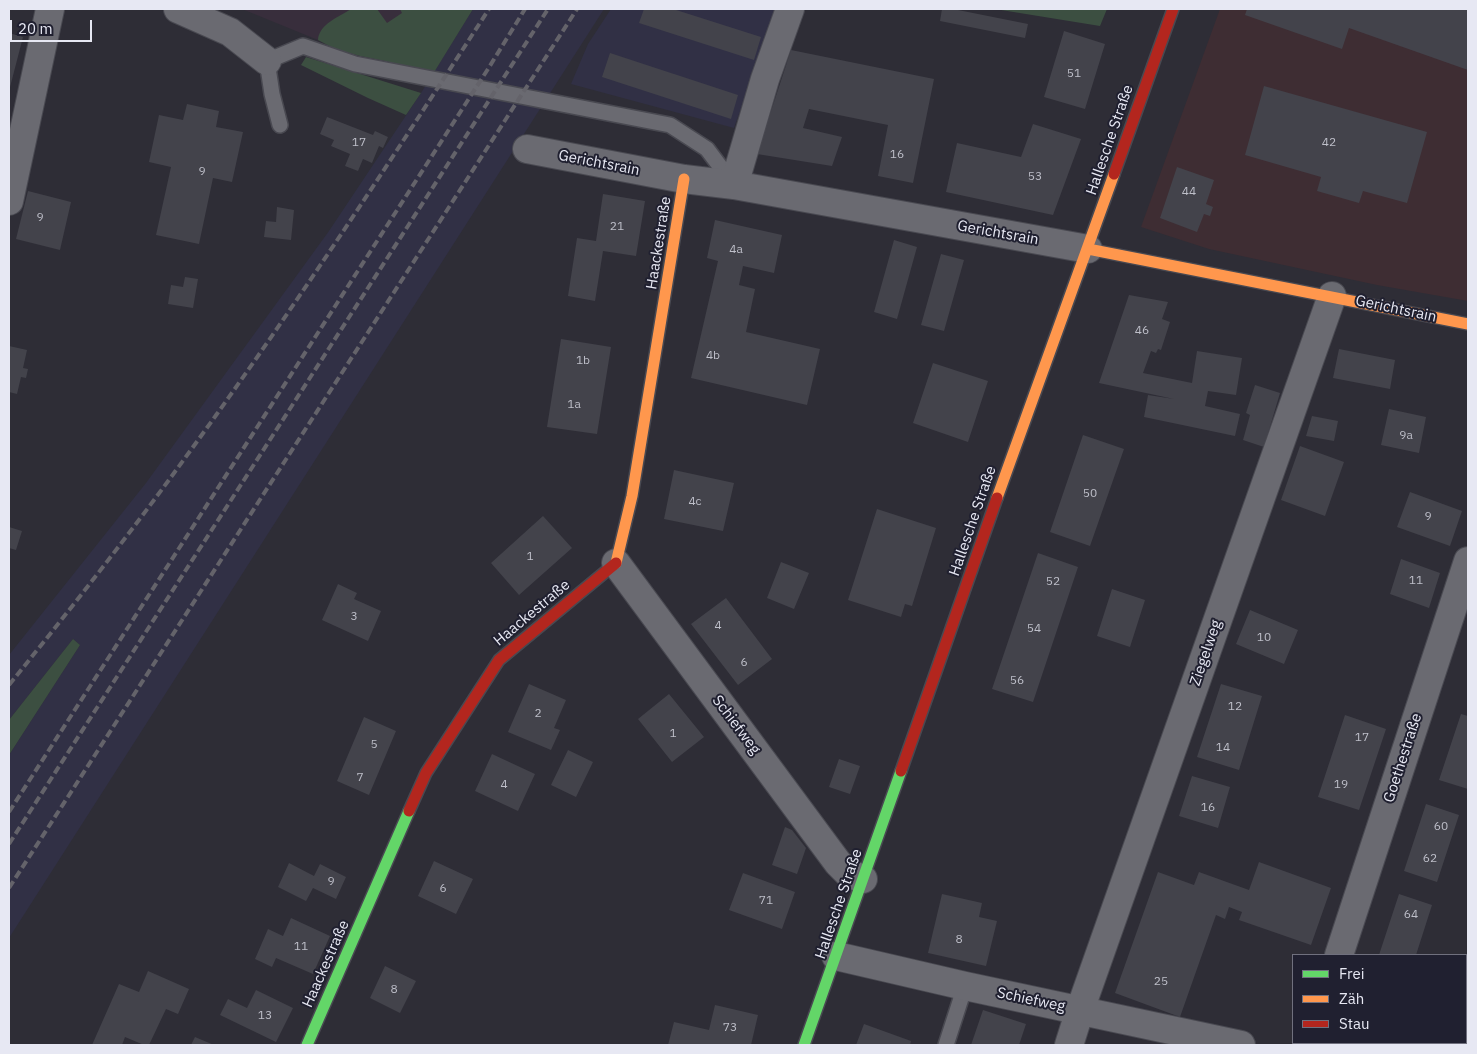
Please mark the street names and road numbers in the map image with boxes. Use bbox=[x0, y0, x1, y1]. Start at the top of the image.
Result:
street label: Hallesche Straße bbox=[1083, 83, 1137, 197]
street label: Gerichtsrain bbox=[557, 146, 641, 180]
street label: Haackestraße bbox=[643, 195, 675, 291]
street label: Gerichtsrain bbox=[956, 217, 1040, 249]
street label: Gerichtsrain bbox=[1354, 292, 1438, 326]
street label: Hallesche Straße bbox=[946, 464, 1000, 578]
street label: Haackestraße bbox=[490, 576, 574, 650]
street label: Ziegelweg bbox=[1186, 618, 1226, 688]
street label: Schiefweg bbox=[708, 692, 764, 758]
street label: Goethestraße bbox=[1380, 711, 1426, 805]
street label: Hallesche Straße bbox=[812, 847, 866, 961]
street label: Haackestraße bbox=[299, 917, 353, 1011]
street label: Schiefweg bbox=[995, 984, 1067, 1016]

